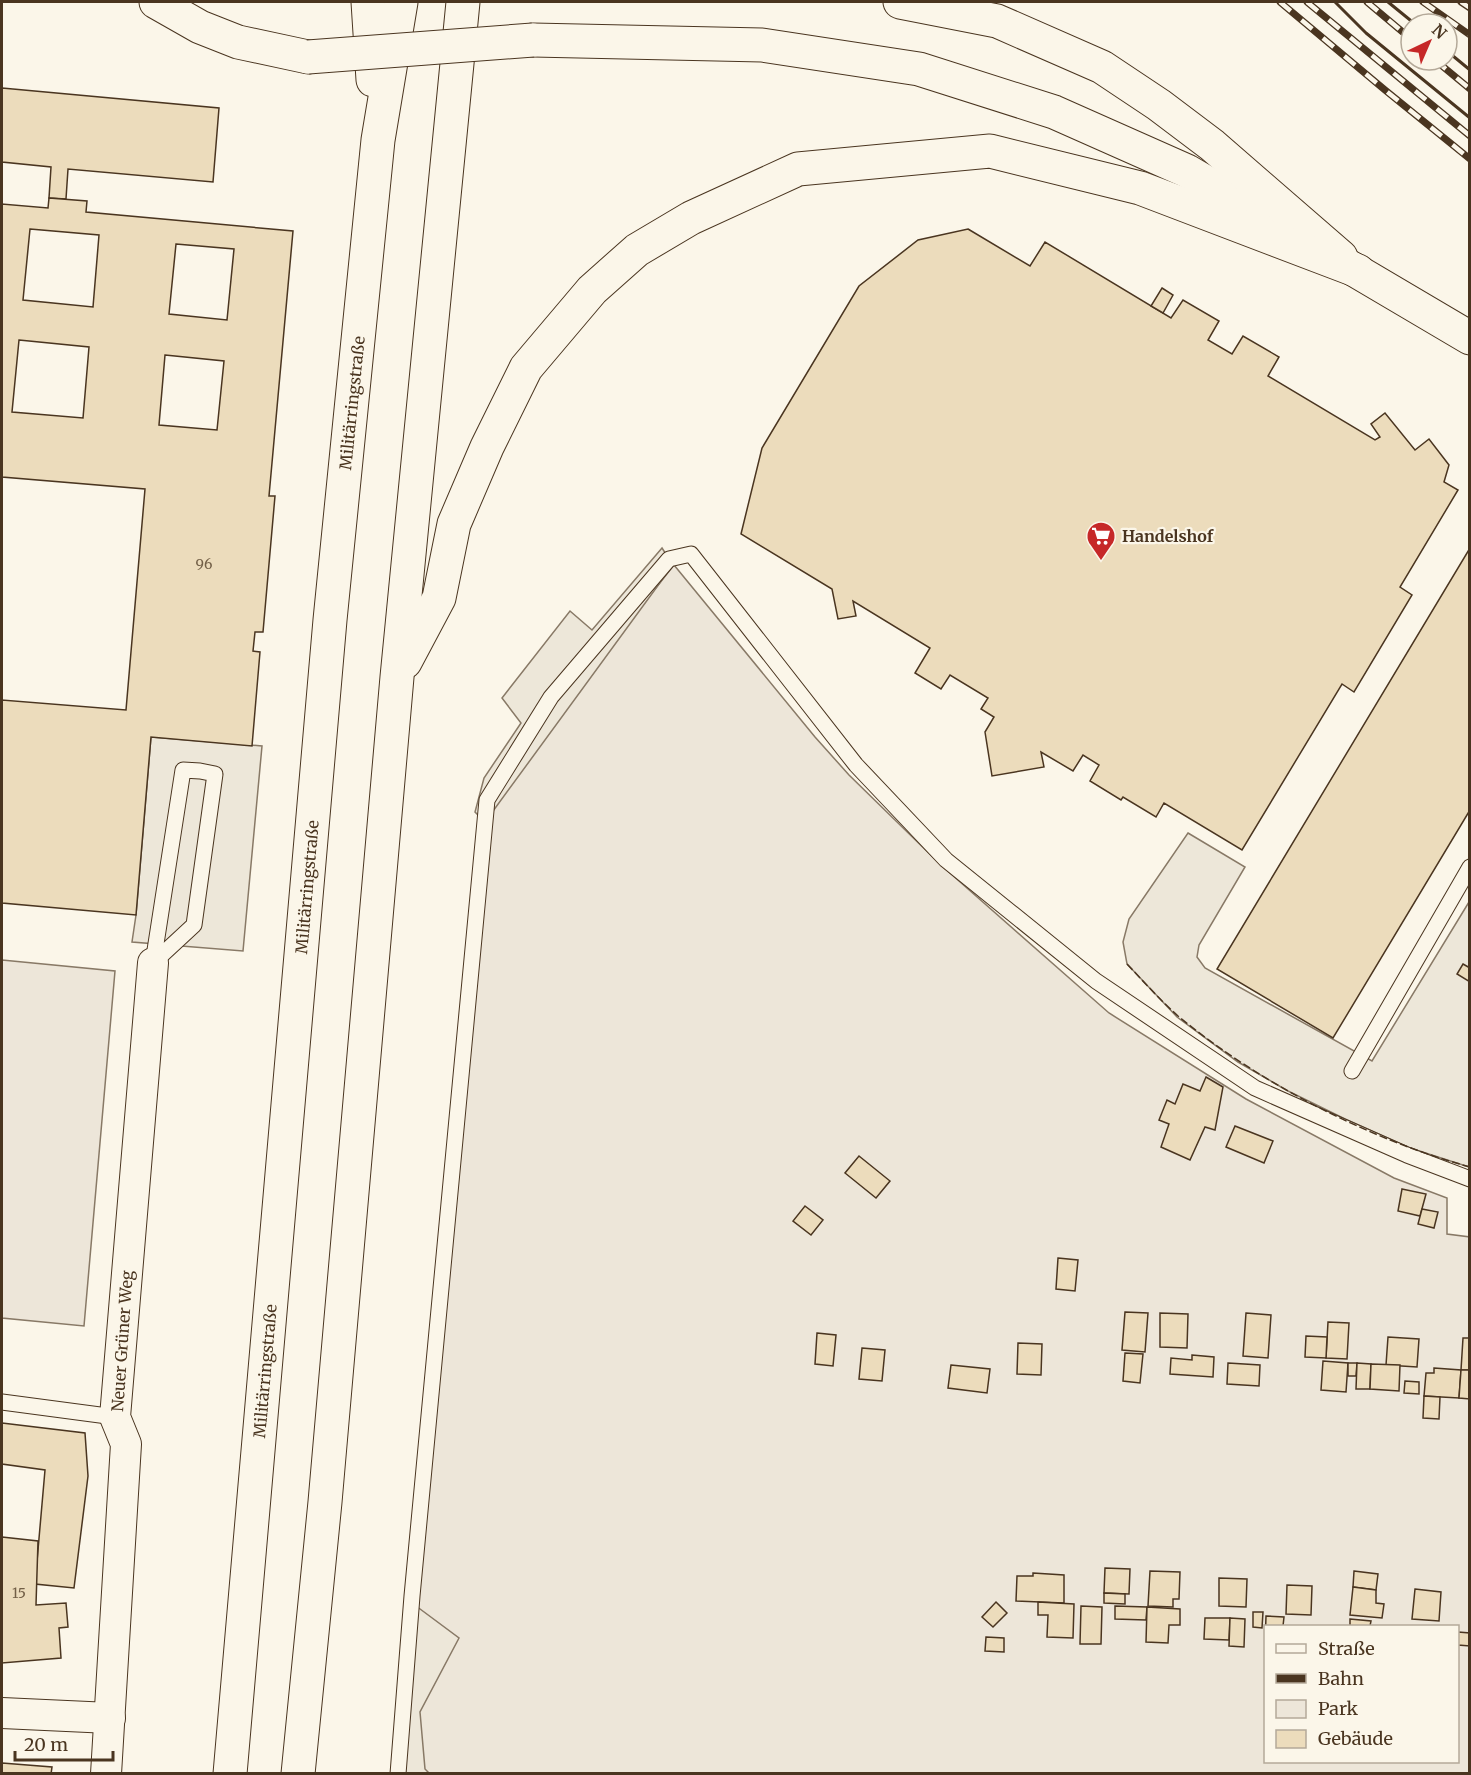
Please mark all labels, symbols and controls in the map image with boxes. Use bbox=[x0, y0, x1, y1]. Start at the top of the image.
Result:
north arrow bbox=[1399, 12, 1459, 72]
text: N bbox=[1428, 20, 1451, 43]
street label: Militärringstraße bbox=[335, 335, 369, 471]
supermarket icon: Handelshof bbox=[1085, 520, 1117, 562]
place label: Handelshof bbox=[1122, 526, 1214, 546]
house number: 96 bbox=[196, 555, 212, 573]
street label: Militärringstraße bbox=[291, 819, 323, 955]
street label: Neuer Grüner Weg bbox=[107, 1269, 137, 1412]
street label: Militärringstraße bbox=[249, 1303, 281, 1439]
house number: 15 bbox=[12, 1584, 26, 1602]
legend bbox=[1264, 1625, 1459, 1763]
text: Straße bbox=[1318, 1637, 1375, 1660]
text: Bahn bbox=[1318, 1667, 1364, 1690]
text: Park bbox=[1318, 1697, 1359, 1720]
scale bar bbox=[15, 1724, 112, 1762]
text: Gebäude bbox=[1318, 1727, 1393, 1750]
text: 20 m bbox=[24, 1733, 68, 1756]

